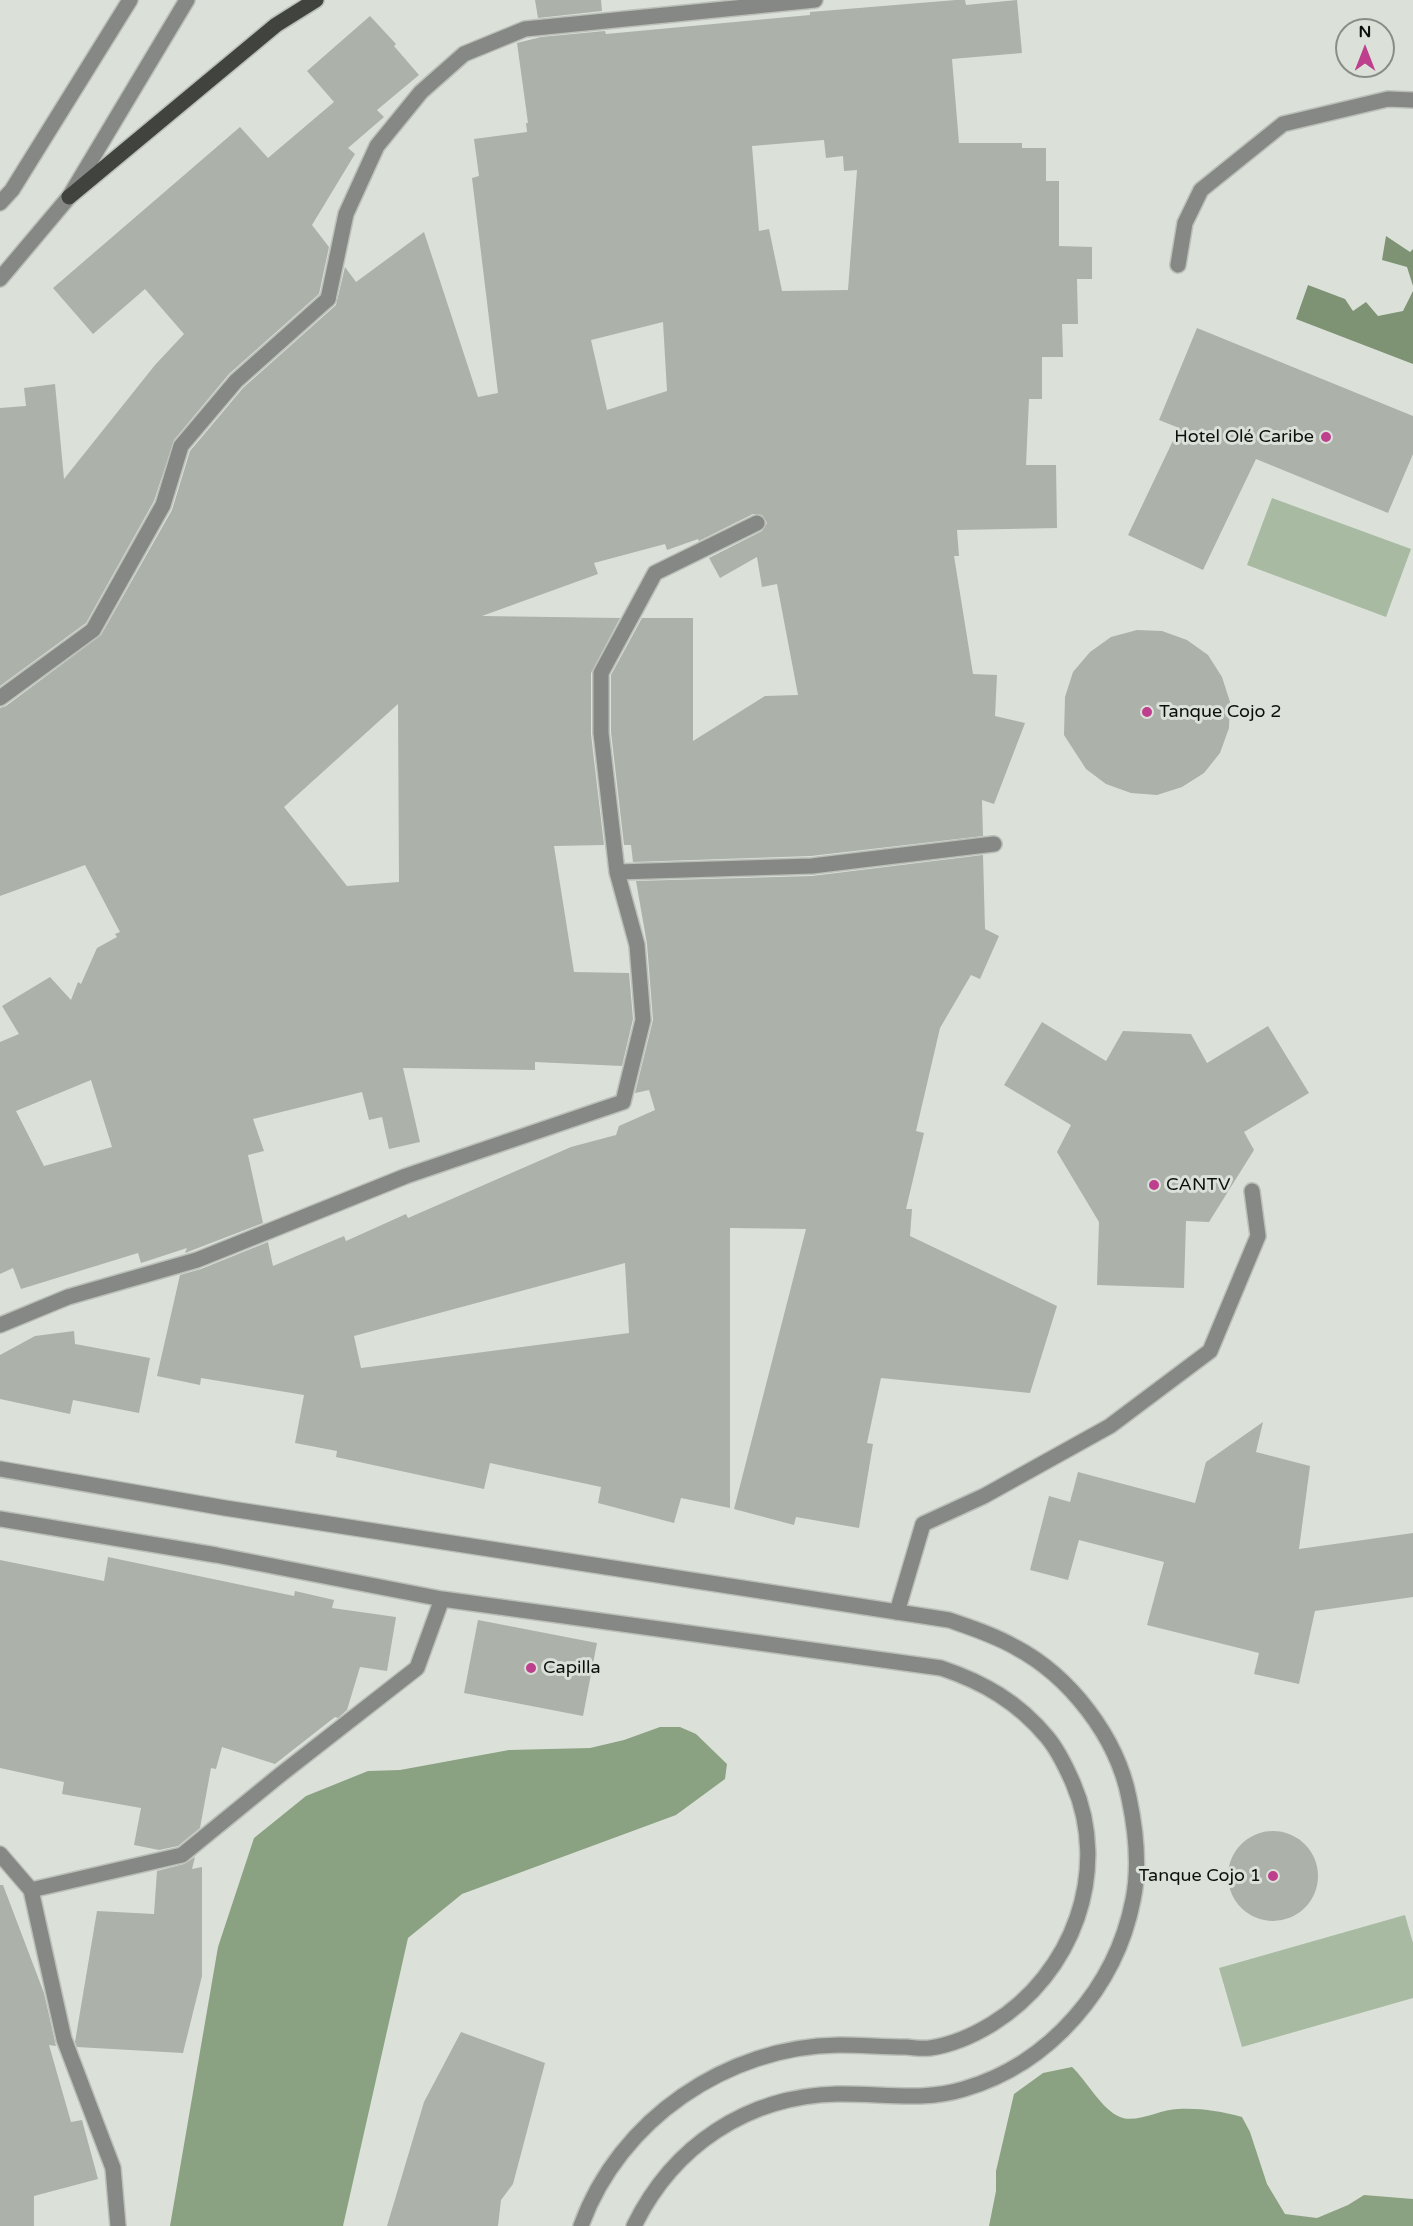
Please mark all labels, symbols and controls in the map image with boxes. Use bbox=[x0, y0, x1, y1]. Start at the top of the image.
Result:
north arrow bbox=[1335, 18, 1395, 78]
text: N bbox=[1359, 22, 1371, 42]
place label: Hotel Olé Caribe bbox=[1174, 426, 1314, 448]
marker: Hotel Olé Caribe bbox=[1319, 430, 1333, 444]
place label: Tanque Cojo 2 bbox=[1159, 701, 1281, 723]
marker: Tanque Cojo 2 bbox=[1140, 705, 1154, 719]
place label: CANTV bbox=[1166, 1174, 1231, 1196]
marker: CANTV bbox=[1147, 1178, 1161, 1192]
place label: Capilla bbox=[543, 1657, 601, 1679]
marker: Capilla bbox=[524, 1661, 538, 1675]
place label: Tanque Cojo 1 bbox=[1139, 1865, 1261, 1887]
marker: Tanque Cojo 1 bbox=[1266, 1869, 1280, 1883]

